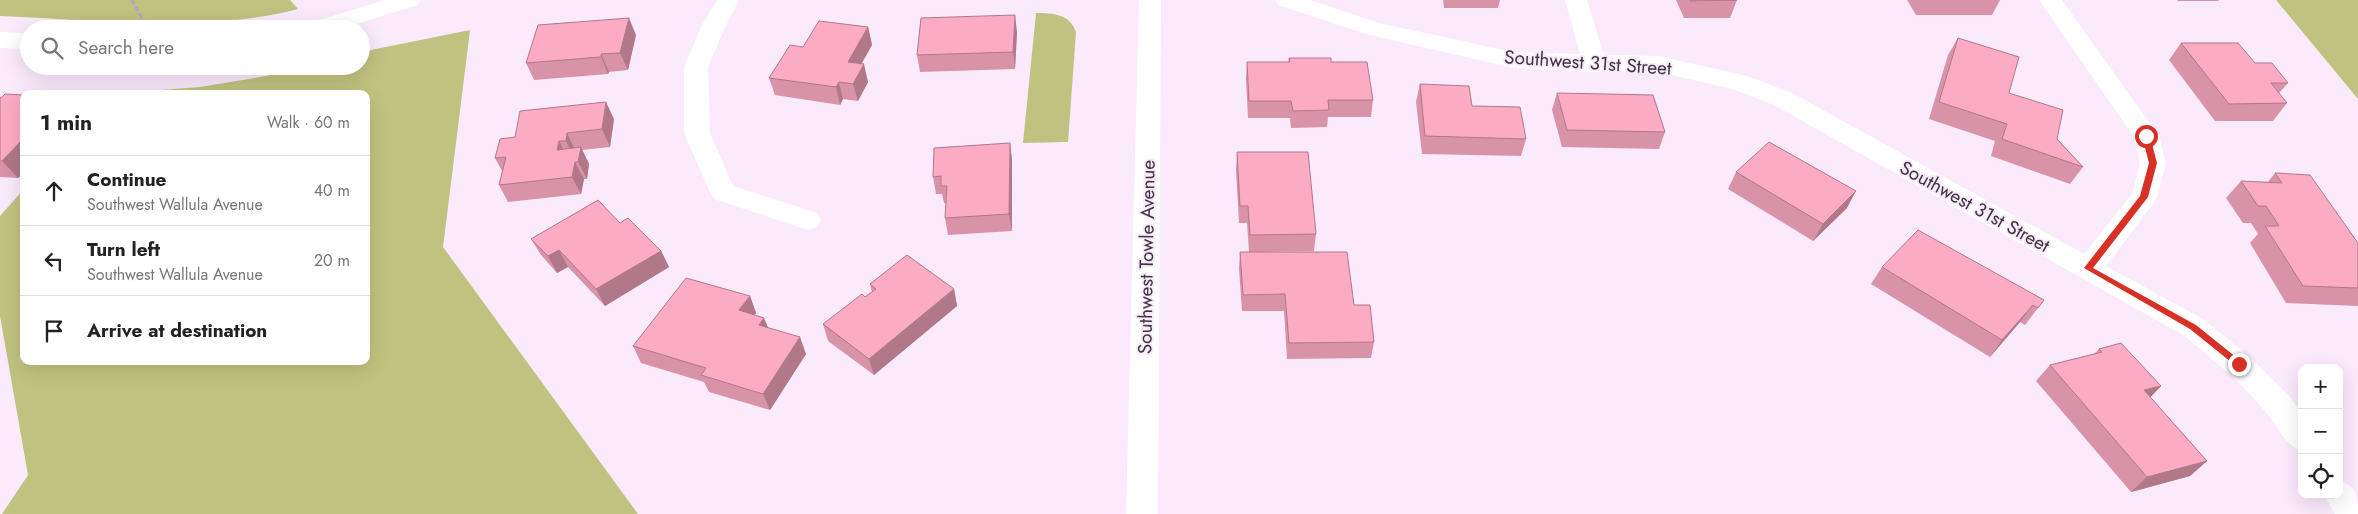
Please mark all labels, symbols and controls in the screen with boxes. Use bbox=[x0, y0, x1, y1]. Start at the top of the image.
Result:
search box bbox=[20, 20, 370, 75]
icon: search bbox=[38, 34, 66, 62]
text: Search here bbox=[78, 34, 174, 61]
street label: Southwest 31st Street bbox=[1503, 43, 1673, 82]
text: 1 min bbox=[40, 108, 92, 138]
text: Walk · 60 m bbox=[267, 111, 350, 134]
route start bbox=[2135, 125, 2158, 148]
street label: Southwest 31st Street bbox=[1895, 154, 2055, 259]
street label: Southwest Towle Avenue bbox=[1131, 159, 1162, 354]
text: Continue bbox=[87, 166, 166, 193]
icon: ahead bbox=[40, 177, 68, 205]
text: 40 m bbox=[314, 179, 350, 202]
text: Southwest Wallula Avenue bbox=[87, 193, 263, 216]
text: Turn left bbox=[87, 236, 160, 263]
icon: left bbox=[40, 247, 68, 275]
text: 20 m bbox=[314, 249, 350, 272]
text: Southwest Wallula Avenue bbox=[87, 263, 263, 286]
icon: arrive bbox=[40, 317, 68, 345]
text: Arrive at destination bbox=[87, 317, 267, 344]
route end bbox=[2228, 353, 2251, 376]
map controls bbox=[2298, 364, 2343, 499]
button: + bbox=[2298, 364, 2343, 409]
button: − bbox=[2298, 409, 2343, 454]
button: locate bbox=[2298, 454, 2343, 499]

